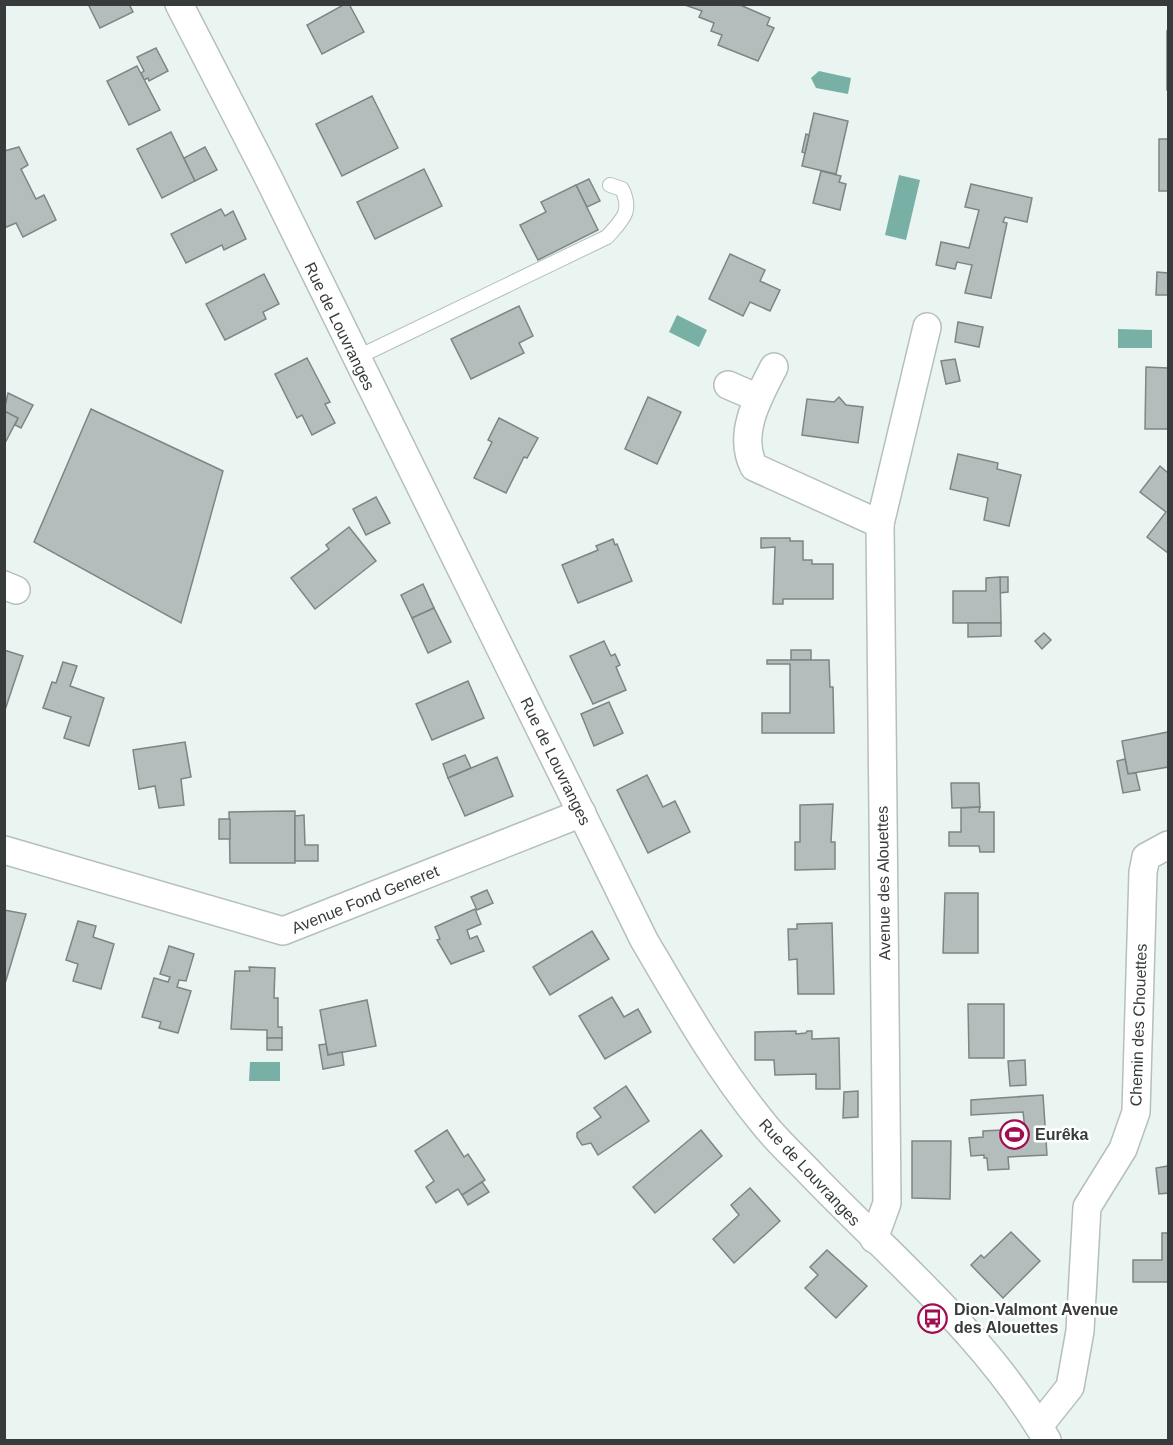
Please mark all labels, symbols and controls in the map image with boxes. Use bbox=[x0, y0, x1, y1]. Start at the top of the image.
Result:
street label: Rue de Louvranges bbox=[301, 260, 378, 393]
street label: Rue de Louvranges bbox=[517, 695, 594, 828]
street label: Avenue des Alouettes bbox=[874, 806, 893, 960]
street label: Avenue Fond Generet bbox=[289, 862, 442, 937]
street label: Chemin des Chouettes bbox=[1127, 943, 1150, 1107]
street label: Rue de Louvranges bbox=[756, 1115, 863, 1229]
sports icon: Eurêka bbox=[998, 1118, 1030, 1150]
place label: Eurêka bbox=[1035, 1126, 1088, 1143]
place label: Dion-Valmont Avenue des Alouettes bbox=[954, 1301, 1118, 1336]
bus stop icon: Dion-Valmont Avenue des Alouettes bbox=[917, 1302, 949, 1334]

